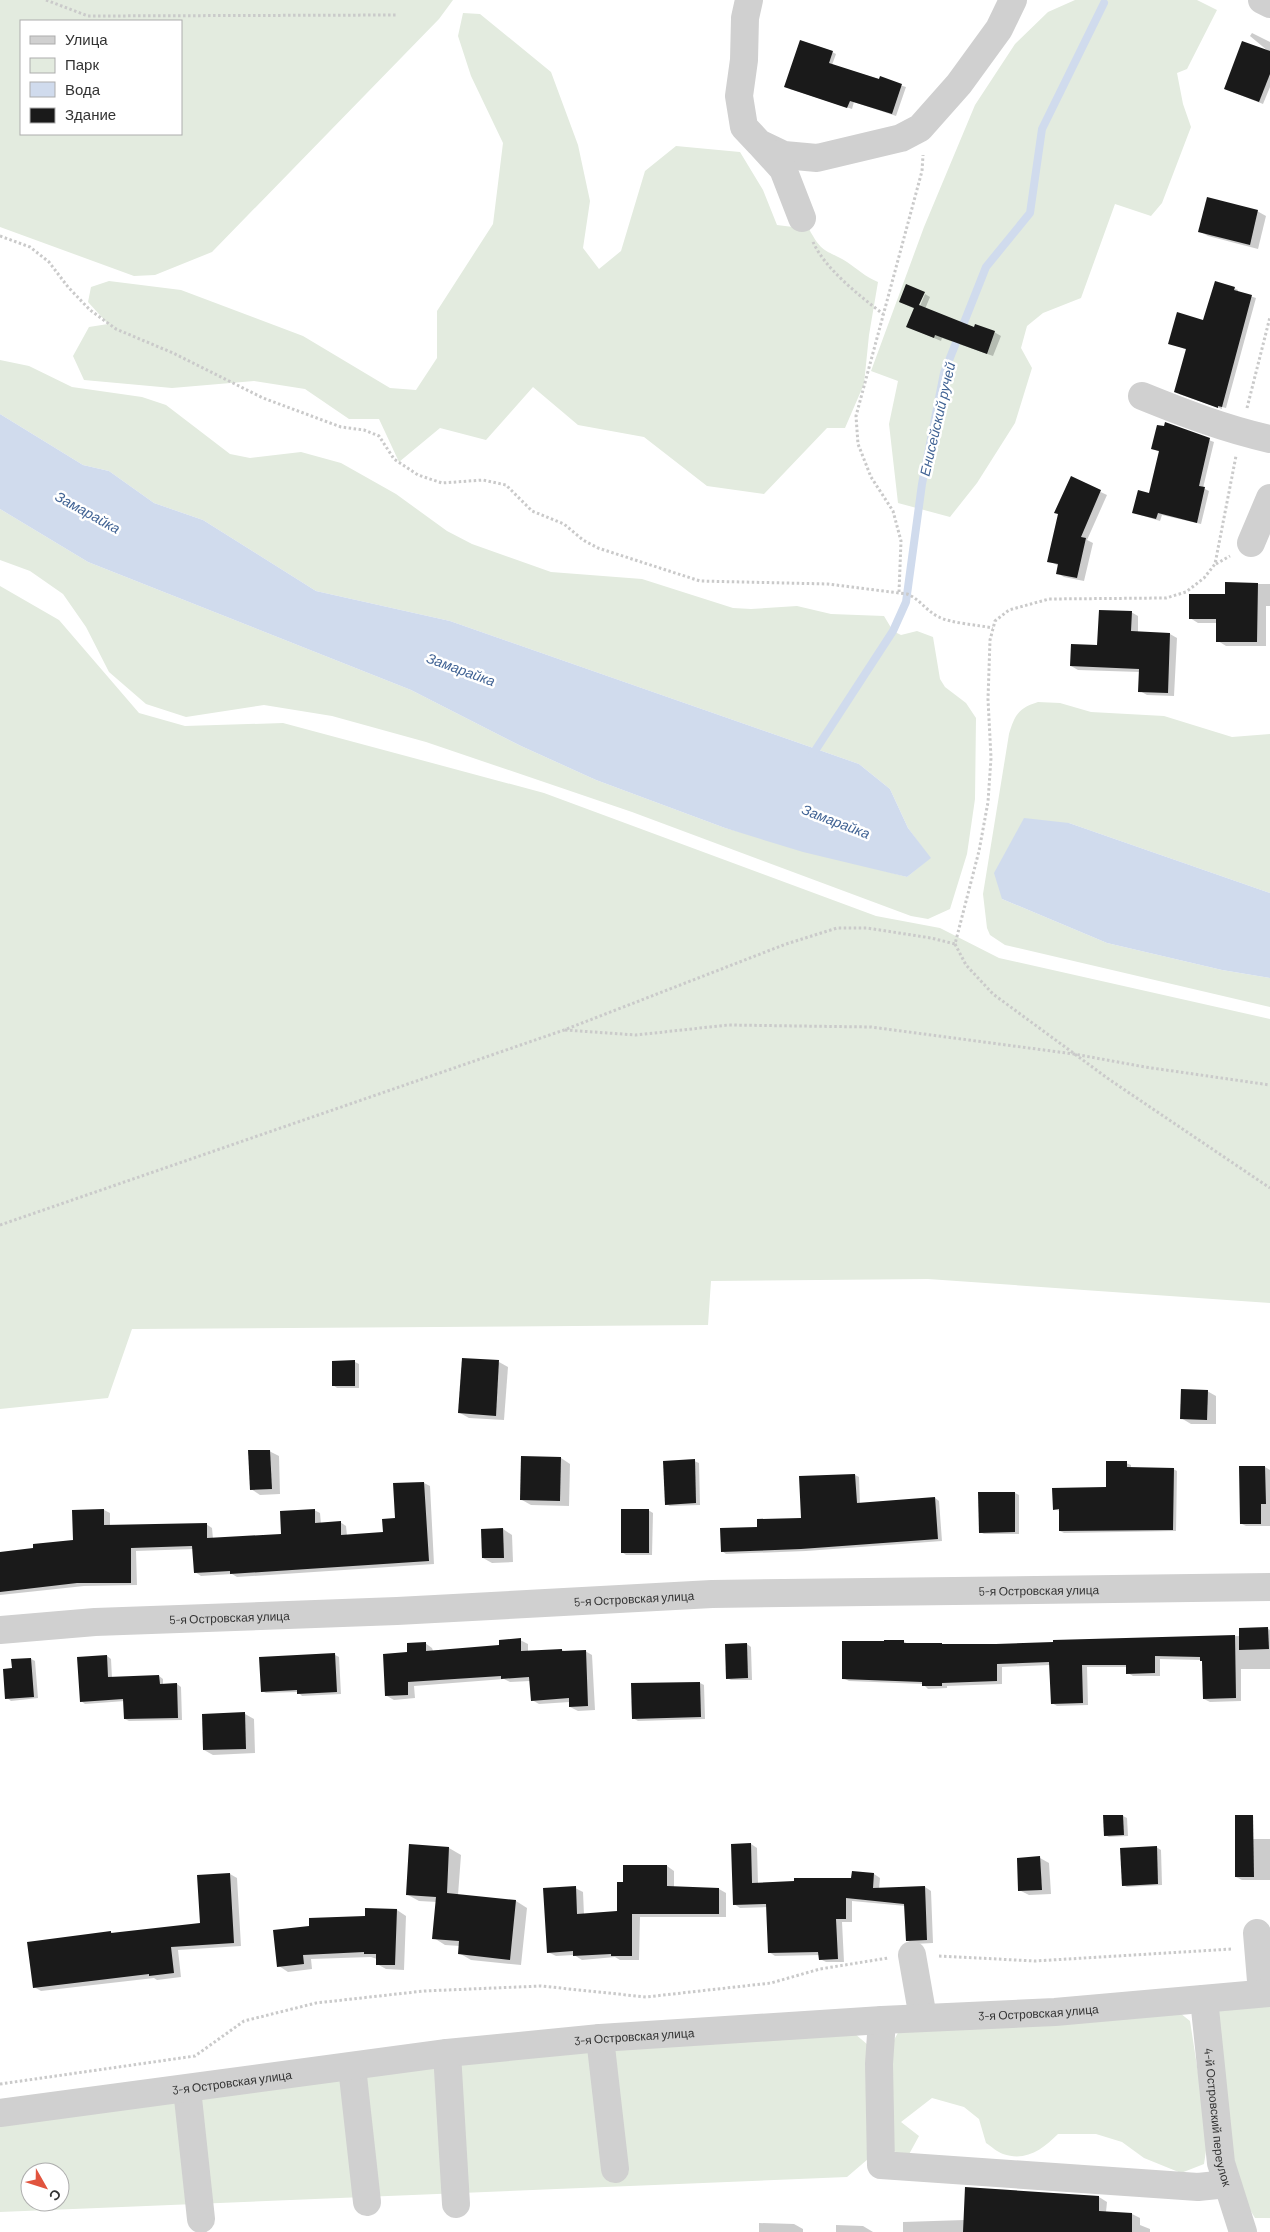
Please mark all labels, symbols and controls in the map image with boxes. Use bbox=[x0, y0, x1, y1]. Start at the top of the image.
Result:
legend bbox=[20, 20, 182, 135]
text: Улица bbox=[65, 30, 108, 48]
text: Парк bbox=[65, 55, 99, 73]
text: Вода bbox=[65, 80, 101, 98]
text: Здание bbox=[65, 105, 116, 123]
water label: Енисейский ручей bbox=[916, 360, 958, 478]
water label: Замарайка bbox=[53, 487, 124, 537]
water label: Замарайка bbox=[424, 649, 498, 689]
water label: Замарайка bbox=[800, 800, 873, 842]
street label: 5-я Островская улица bbox=[979, 1582, 1100, 1598]
street label: 5-я Островская улица bbox=[574, 1588, 695, 1608]
street label: 5-я Островская улица bbox=[169, 1608, 290, 1626]
street label: 3-я Островская улица bbox=[978, 2001, 1099, 2023]
street label: 3-я Островская улица bbox=[573, 2025, 695, 2047]
street label: 4-й Островский переулок bbox=[1202, 2047, 1235, 2188]
street label: 3-я Островская улица bbox=[171, 2067, 293, 2097]
north arrow bbox=[20, 2162, 70, 2212]
text: С bbox=[46, 2186, 65, 2205]

